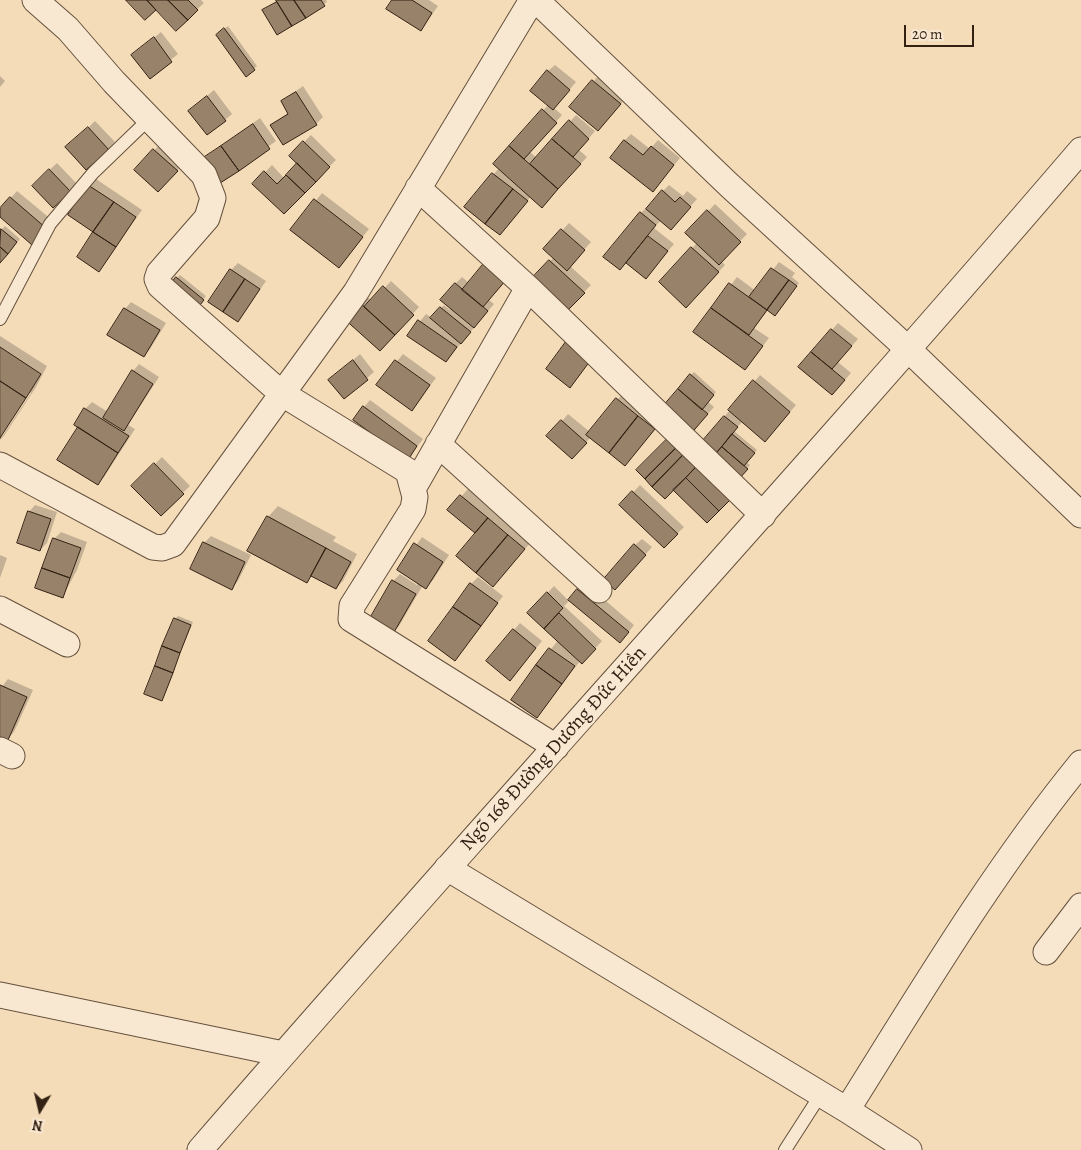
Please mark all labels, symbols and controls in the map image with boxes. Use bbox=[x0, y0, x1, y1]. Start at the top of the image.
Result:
scale bar bbox=[906, 15, 976, 47]
text: 20 m bbox=[912, 24, 943, 44]
street label: Ngõ 168 Đường Dương Đức Hiền bbox=[456, 642, 652, 856]
north arrow bbox=[15, 1085, 65, 1135]
text: N bbox=[31, 1115, 44, 1135]

